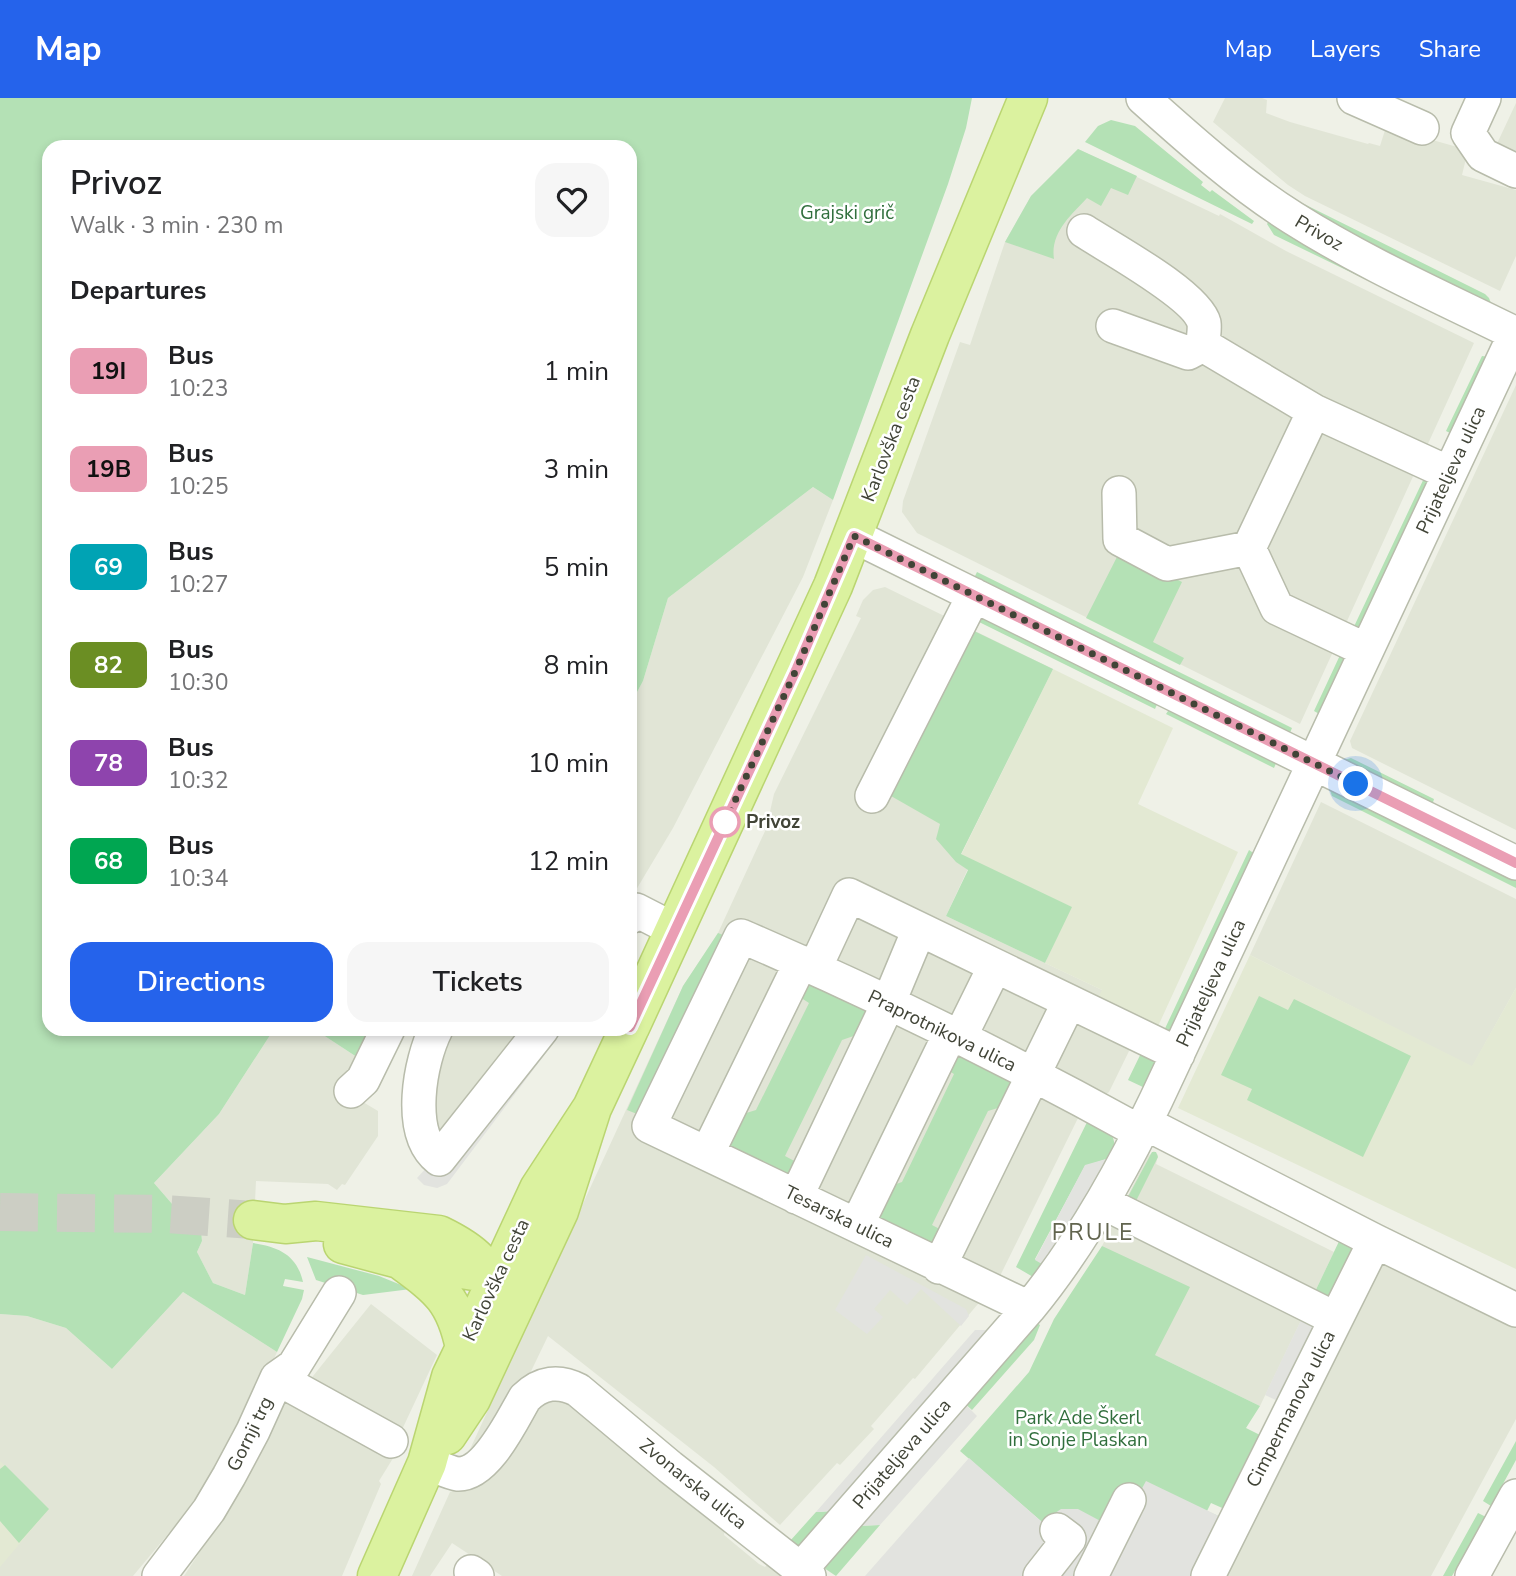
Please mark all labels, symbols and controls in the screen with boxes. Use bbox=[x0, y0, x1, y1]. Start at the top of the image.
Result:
text: Map bbox=[35, 27, 102, 72]
text: Map bbox=[1225, 33, 1272, 65]
text: Layers bbox=[1310, 33, 1381, 65]
text: Share bbox=[1419, 33, 1481, 65]
text: Privoz bbox=[70, 161, 162, 206]
button: heart bbox=[535, 163, 609, 237]
park label: Grajski grič bbox=[800, 200, 894, 226]
street label: Privoz bbox=[1290, 209, 1348, 257]
text: Walk · 3 min · 230 m bbox=[70, 210, 283, 241]
text: Departures bbox=[70, 273, 206, 308]
text: Bus bbox=[168, 338, 214, 373]
text: 1 min bbox=[544, 354, 609, 389]
text: 19I bbox=[91, 355, 126, 387]
text: 10:23 bbox=[168, 373, 228, 404]
street label: Karlovška cesta bbox=[855, 373, 927, 505]
street label: Prijateljeva ulica bbox=[1410, 402, 1492, 538]
text: Bus bbox=[168, 436, 214, 471]
text: 3 min bbox=[544, 452, 609, 487]
text: 19B bbox=[86, 453, 131, 485]
text: 10:25 bbox=[168, 471, 228, 502]
text: Bus bbox=[168, 534, 214, 569]
text: 5 min bbox=[544, 550, 609, 585]
text: 69 bbox=[94, 551, 123, 583]
text: 10:27 bbox=[168, 569, 228, 600]
text: Bus bbox=[168, 632, 214, 667]
text: 8 min bbox=[544, 648, 609, 683]
text: 82 bbox=[94, 649, 123, 681]
text: 10:30 bbox=[168, 667, 228, 698]
text: Bus bbox=[168, 730, 214, 765]
text: 10 min bbox=[528, 746, 609, 781]
text: 78 bbox=[94, 747, 123, 779]
text: 10:32 bbox=[168, 765, 228, 796]
your location bbox=[1338, 766, 1373, 801]
marker: Privoz bbox=[710, 807, 740, 837]
place label: Privoz bbox=[746, 809, 800, 835]
text: Bus bbox=[168, 828, 214, 863]
text: 12 min bbox=[528, 844, 609, 879]
text: 68 bbox=[94, 845, 123, 877]
text: 10:34 bbox=[168, 863, 228, 894]
street label: Prijateljeva ulica bbox=[1170, 915, 1252, 1051]
button: Directions bbox=[70, 942, 333, 1022]
button: Tickets bbox=[347, 942, 609, 1022]
street label: Praprotnikova ulica bbox=[863, 984, 1021, 1078]
street label: Tesarska ulica bbox=[780, 1179, 898, 1255]
street label: Karlovška cesta bbox=[456, 1215, 536, 1345]
district label: PRULE bbox=[1052, 1217, 1134, 1248]
street label: Cimpermanova ulica bbox=[1240, 1326, 1342, 1492]
street label: Gornji trg bbox=[221, 1392, 279, 1476]
street label: Prijateljeva ulica bbox=[847, 1393, 957, 1515]
park label: Park Ade Škerl in Sonje Plaskan bbox=[1008, 1405, 1148, 1453]
street label: Zvonarska ulica bbox=[634, 1433, 752, 1535]

